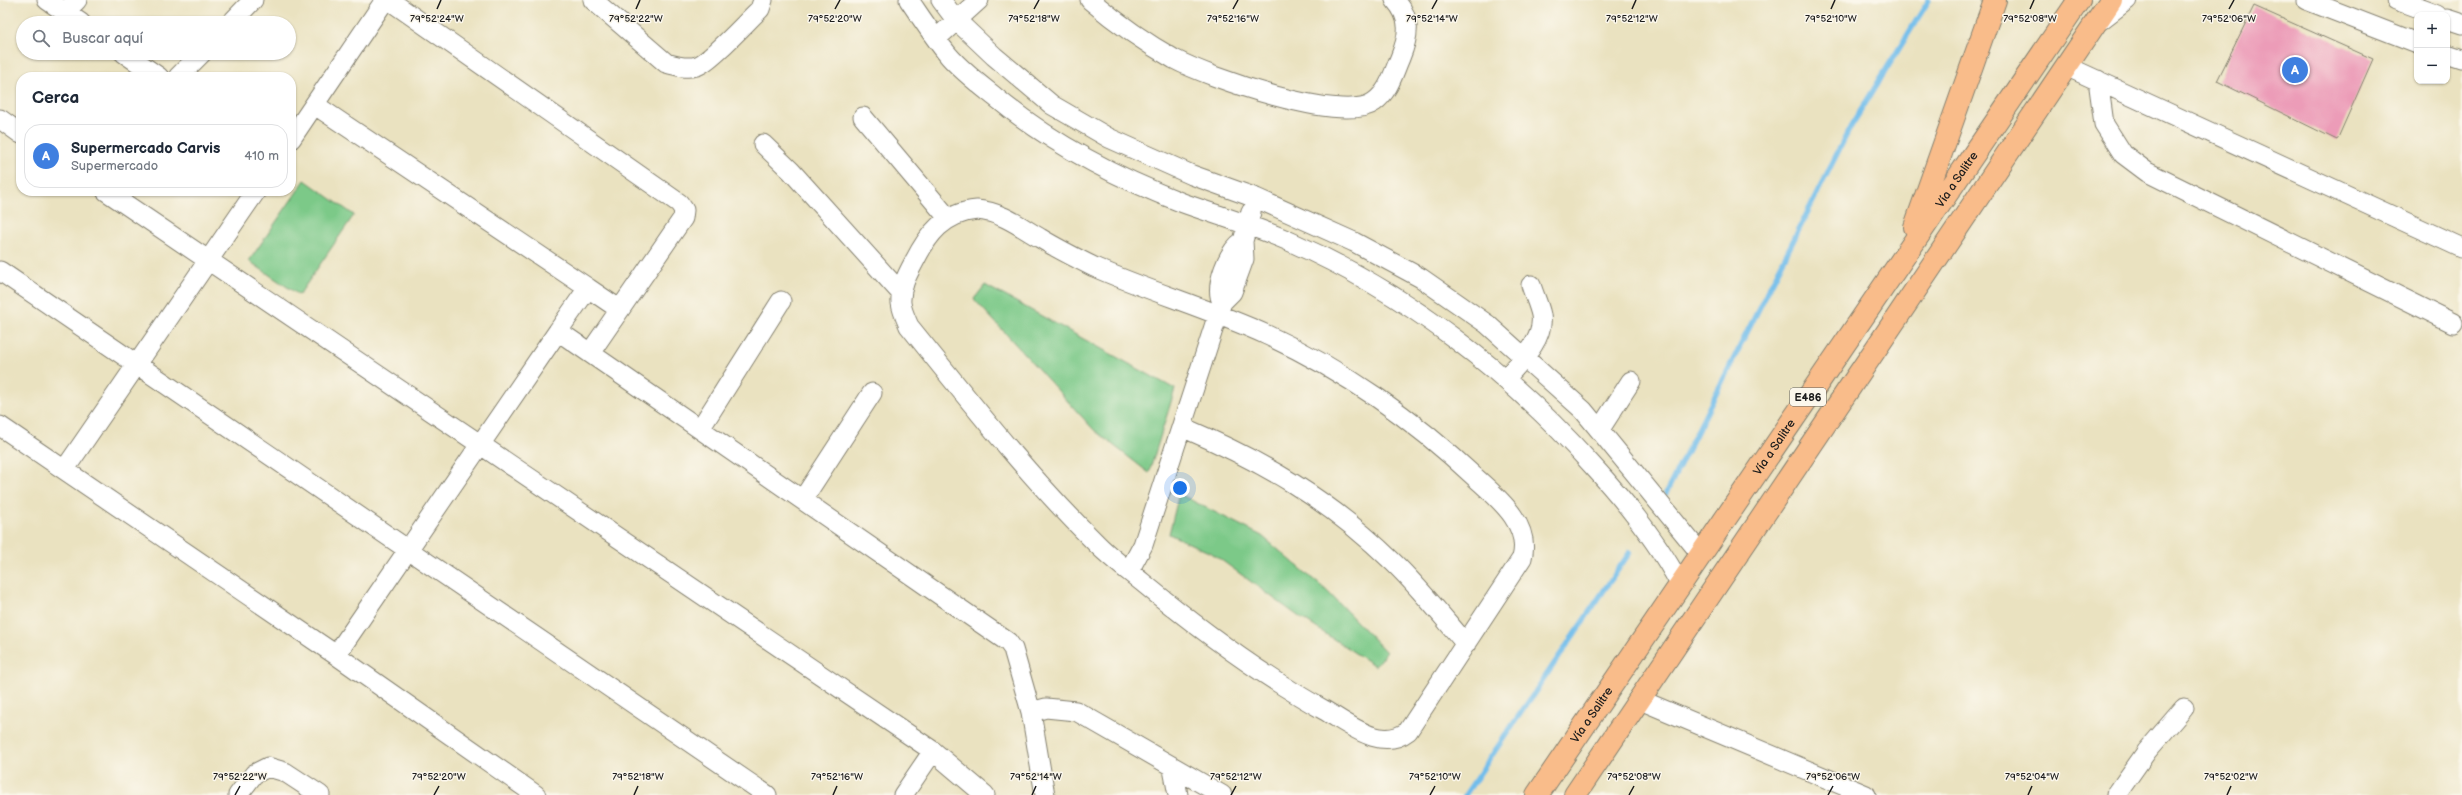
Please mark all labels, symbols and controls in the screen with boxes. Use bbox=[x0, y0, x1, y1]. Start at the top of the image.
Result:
map controls bbox=[2414, 12, 2450, 84]
button: + bbox=[2414, 12, 2450, 48]
text: 79°52'24"W bbox=[410, 13, 464, 25]
text: 79°52'22"W bbox=[609, 13, 663, 25]
text: 79°52'20"W bbox=[808, 13, 862, 25]
text: 79°52'18"W bbox=[1008, 13, 1060, 25]
text: 79°52'16"W bbox=[1207, 13, 1259, 25]
text: 79°52'14"W bbox=[1406, 13, 1458, 25]
text: 79°52'12"W bbox=[1606, 13, 1658, 25]
text: 79°52'10"W bbox=[1805, 13, 1857, 25]
text: 79°52'08"W bbox=[2003, 13, 2057, 25]
text: 79°52'06"W bbox=[2202, 13, 2256, 25]
search box bbox=[16, 16, 296, 60]
icon: search bbox=[30, 27, 52, 49]
text: Buscar aquí bbox=[62, 29, 143, 48]
button: − bbox=[2414, 48, 2450, 84]
pin: A bbox=[2282, 55, 2308, 85]
text: Cerca bbox=[32, 88, 79, 108]
text: Supermercado Carvis bbox=[71, 139, 220, 158]
text: A bbox=[42, 148, 50, 164]
text: 410 m bbox=[244, 148, 279, 164]
street label: Vía a Salitre bbox=[1932, 149, 1981, 210]
text: Supermercado bbox=[71, 158, 158, 174]
road number: E486 bbox=[1790, 388, 1826, 406]
street label: Vía a Salitre bbox=[1750, 416, 1799, 478]
your location bbox=[1170, 478, 1190, 498]
street label: Vía a Salitre bbox=[1567, 684, 1616, 746]
text: 79°52'22"W bbox=[213, 771, 267, 783]
text: 79°52'20"W bbox=[412, 771, 466, 783]
text: 79°52'18"W bbox=[612, 771, 664, 783]
text: 79°52'16"W bbox=[811, 771, 863, 783]
text: 79°52'14"W bbox=[1010, 771, 1062, 783]
text: 79°52'12"W bbox=[1210, 771, 1262, 783]
text: 79°52'10"W bbox=[1409, 771, 1461, 783]
text: 79°52'08"W bbox=[1607, 771, 1661, 783]
text: 79°52'06"W bbox=[1806, 771, 1860, 783]
text: 79°52'04"W bbox=[2005, 771, 2059, 783]
text: 79°52'02"W bbox=[2204, 771, 2258, 783]

